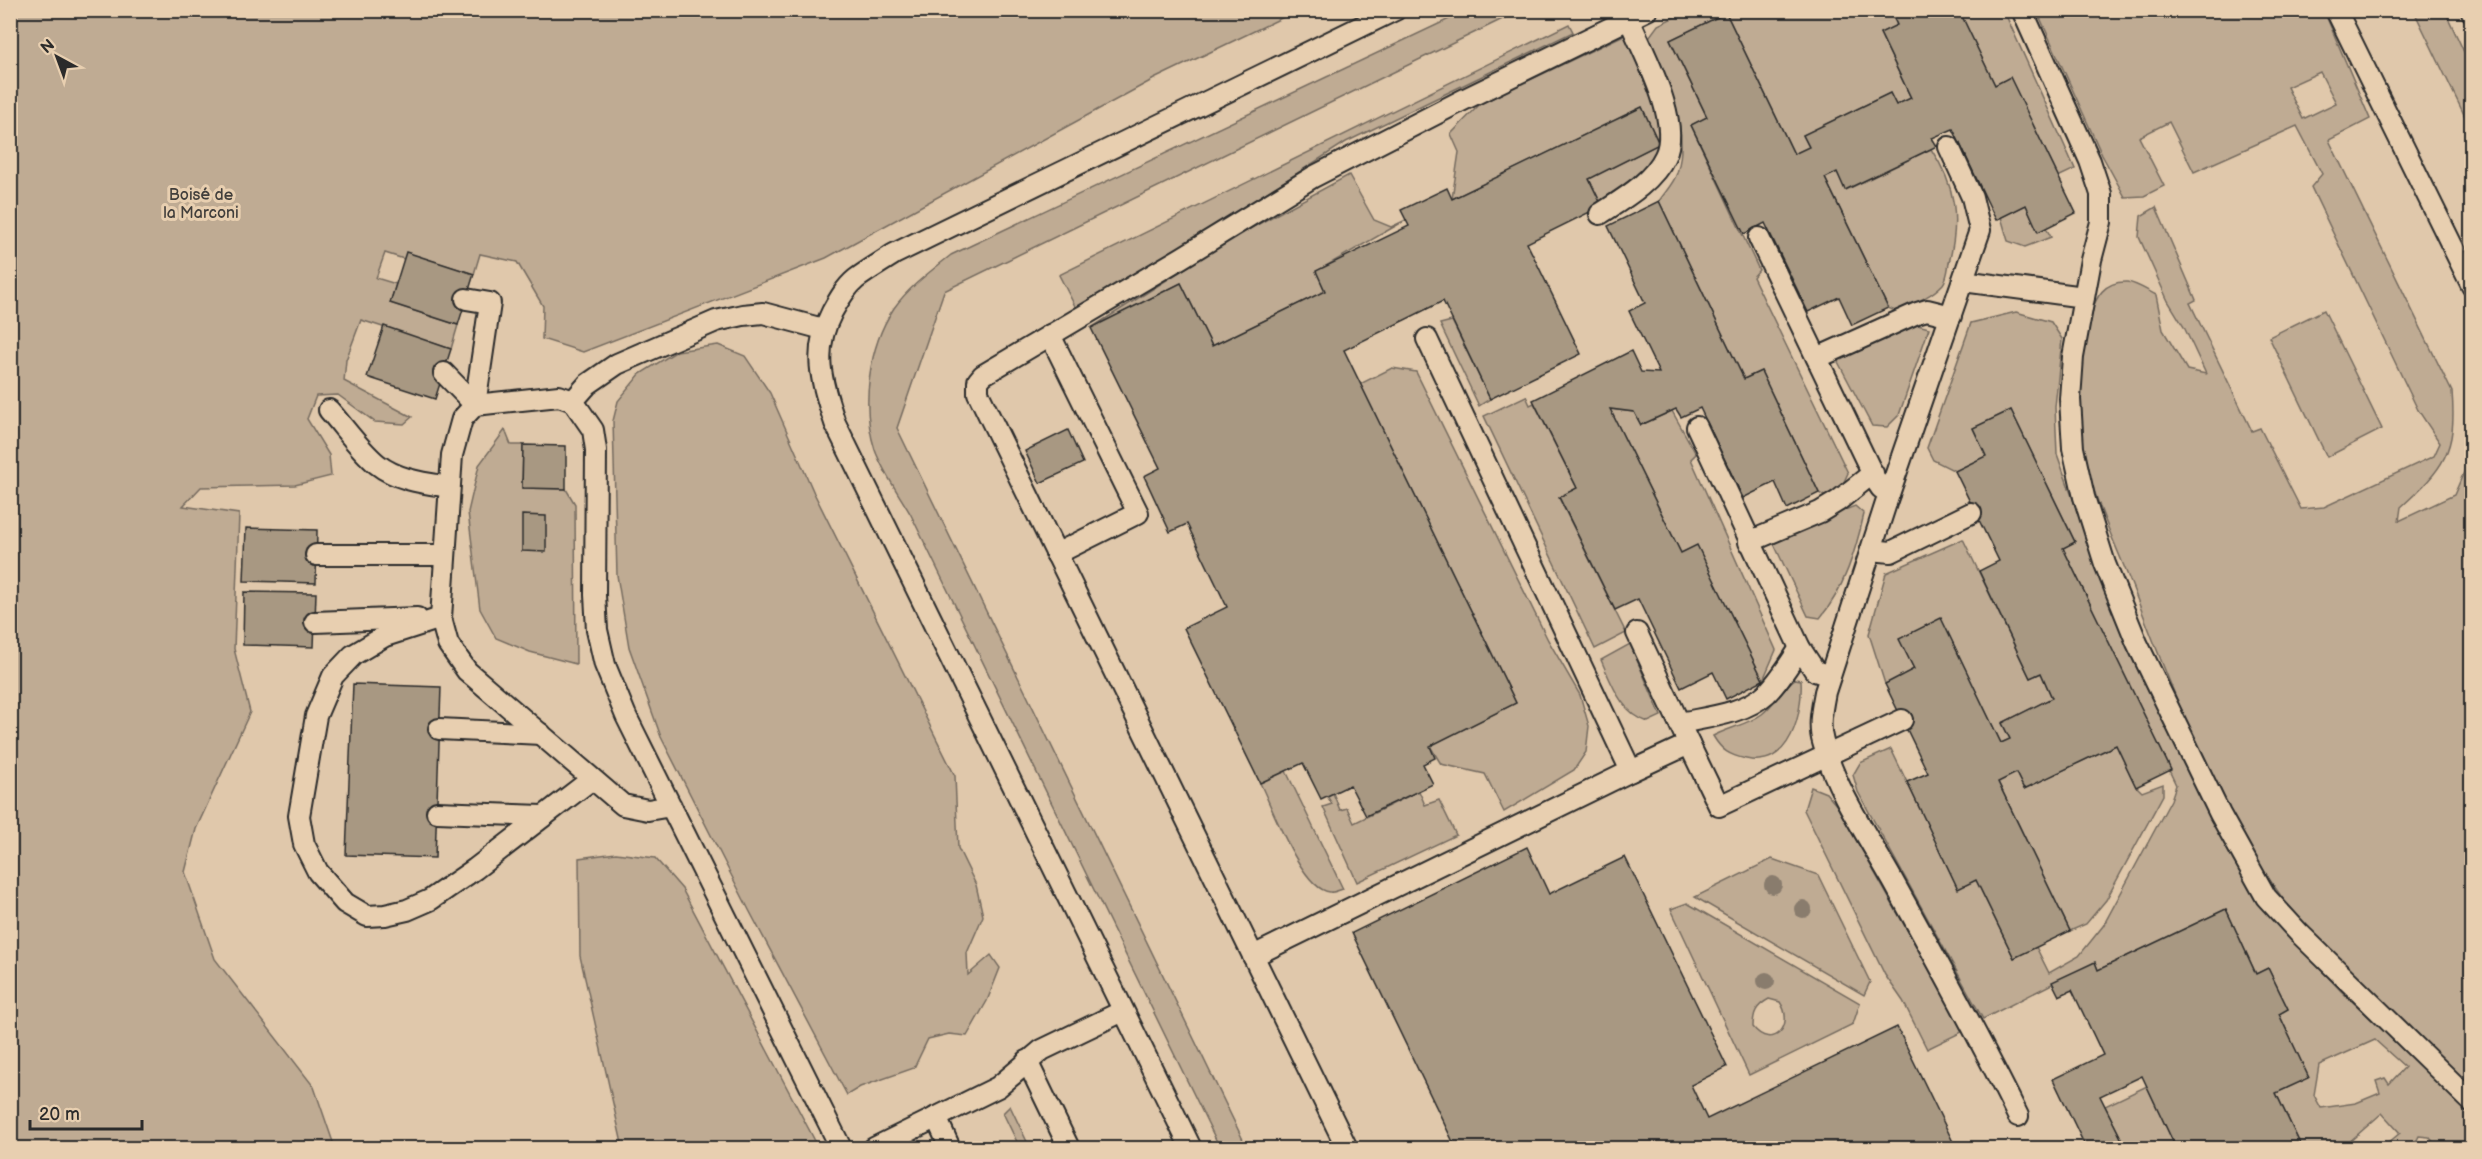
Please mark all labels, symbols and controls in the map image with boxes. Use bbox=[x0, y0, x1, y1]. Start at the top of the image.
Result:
north arrow bbox=[27, 27, 87, 87]
text: N bbox=[37, 36, 59, 58]
park label: Boisé de la Marconi bbox=[163, 186, 239, 223]
scale bar bbox=[30, 1093, 142, 1131]
text: 20 m bbox=[39, 1104, 80, 1125]

